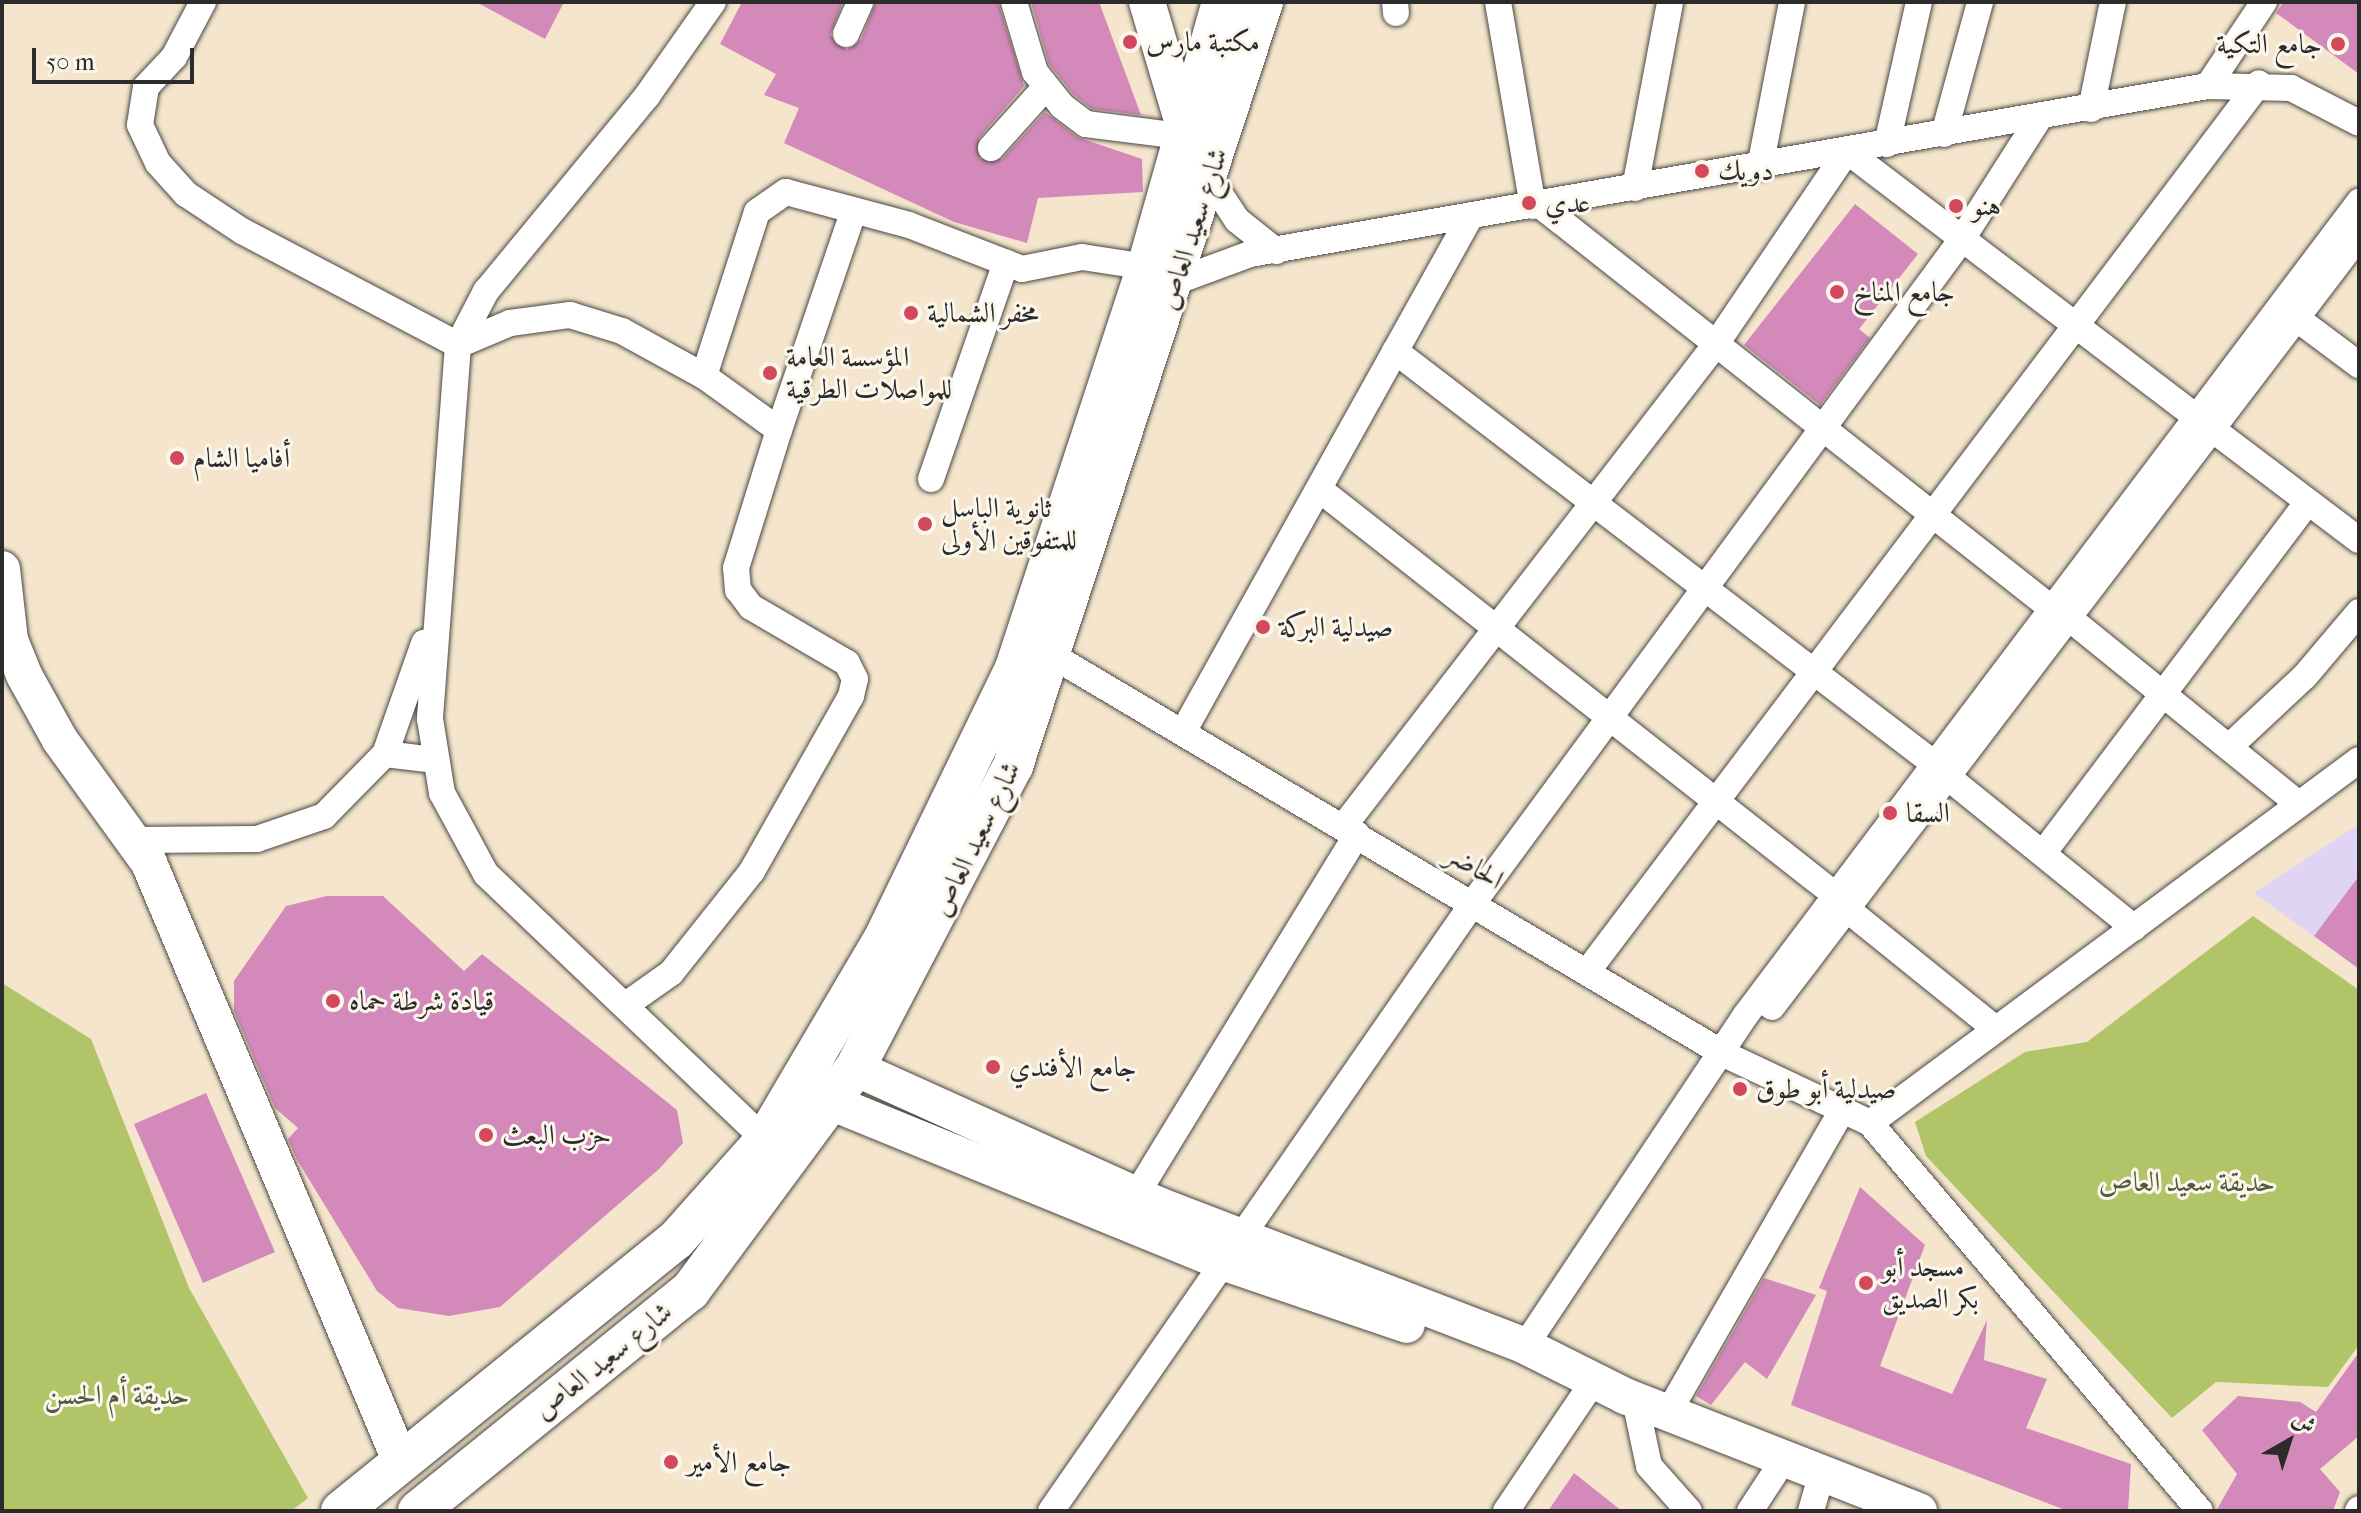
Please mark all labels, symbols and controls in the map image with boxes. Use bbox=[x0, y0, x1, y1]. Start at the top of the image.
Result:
place label: مكتبة مارس bbox=[1146, 25, 1260, 59]
place label: جامع التكية bbox=[2216, 27, 2322, 61]
scale bar bbox=[36, 32, 198, 82]
marker: مكتبة مارس bbox=[1121, 33, 1139, 51]
marker: جامع التكية bbox=[2329, 35, 2347, 53]
text: 50 m bbox=[46, 48, 95, 76]
street label: شارع سعيد العاص bbox=[1151, 144, 1235, 314]
place label: دويك bbox=[1718, 154, 1774, 188]
marker: دويك bbox=[1693, 162, 1711, 180]
place label: عدي bbox=[1545, 186, 1590, 220]
place label: هنو bbox=[1972, 189, 2001, 223]
marker: عدي bbox=[1520, 194, 1538, 212]
marker: هنو bbox=[1947, 197, 1965, 215]
place label: جامع المناخ bbox=[1853, 275, 1955, 309]
marker: جامع المناخ bbox=[1828, 283, 1846, 301]
place label: مخفر الشمالية bbox=[927, 296, 1039, 330]
marker: مخفر الشمالية bbox=[902, 304, 920, 322]
place label: المؤسسة العامة للمواصلات الطرقية bbox=[786, 340, 952, 406]
marker: المؤسسة العامة للمواصلات الطرقية bbox=[761, 364, 779, 382]
place label: أفاميا الشام bbox=[193, 441, 290, 475]
marker: أفاميا الشام bbox=[168, 449, 186, 467]
place label: ثانوية الباسل للمتفوقين الأولى bbox=[941, 491, 1077, 557]
marker: ثانوية الباسل للمتفوقين الأولى bbox=[916, 515, 934, 533]
place label: صيدلية البركة bbox=[1279, 610, 1393, 644]
marker: صيدلية البركة bbox=[1254, 618, 1272, 636]
street label: شارع سعيد العاص bbox=[924, 756, 1028, 922]
place label: السقا bbox=[1906, 796, 1950, 830]
marker: السقا bbox=[1881, 804, 1899, 822]
street label: الحاضر bbox=[1440, 837, 1510, 897]
place label: قيادة شرطة حماه bbox=[349, 984, 494, 1018]
marker: قيادة شرطة حماه bbox=[324, 992, 342, 1010]
place label: جامع الأفندي bbox=[1009, 1050, 1137, 1084]
marker: جامع الأفندي bbox=[984, 1058, 1002, 1076]
place label: صيدلية أبو طوق bbox=[1756, 1072, 1896, 1106]
marker: صيدلية أبو طوق bbox=[1731, 1080, 1749, 1098]
place label: حزب البعث bbox=[502, 1118, 611, 1152]
marker: حزب البعث bbox=[477, 1126, 495, 1144]
park label: حديقة سعيد العاص bbox=[2099, 1165, 2275, 1199]
place label: مسجد أبو بكر الصديق bbox=[1882, 1250, 1979, 1316]
marker: مسجد أبو بكر الصديق bbox=[1857, 1274, 1875, 1292]
street label: شارع سعيد العاص bbox=[527, 1295, 679, 1427]
park label: حديقة أم الحسن bbox=[45, 1378, 189, 1412]
north arrow bbox=[2249, 1401, 2329, 1481]
text: ش bbox=[2287, 1405, 2321, 1439]
place label: جامع الأمير bbox=[687, 1445, 791, 1479]
marker: جامع الأمير bbox=[662, 1453, 680, 1471]

